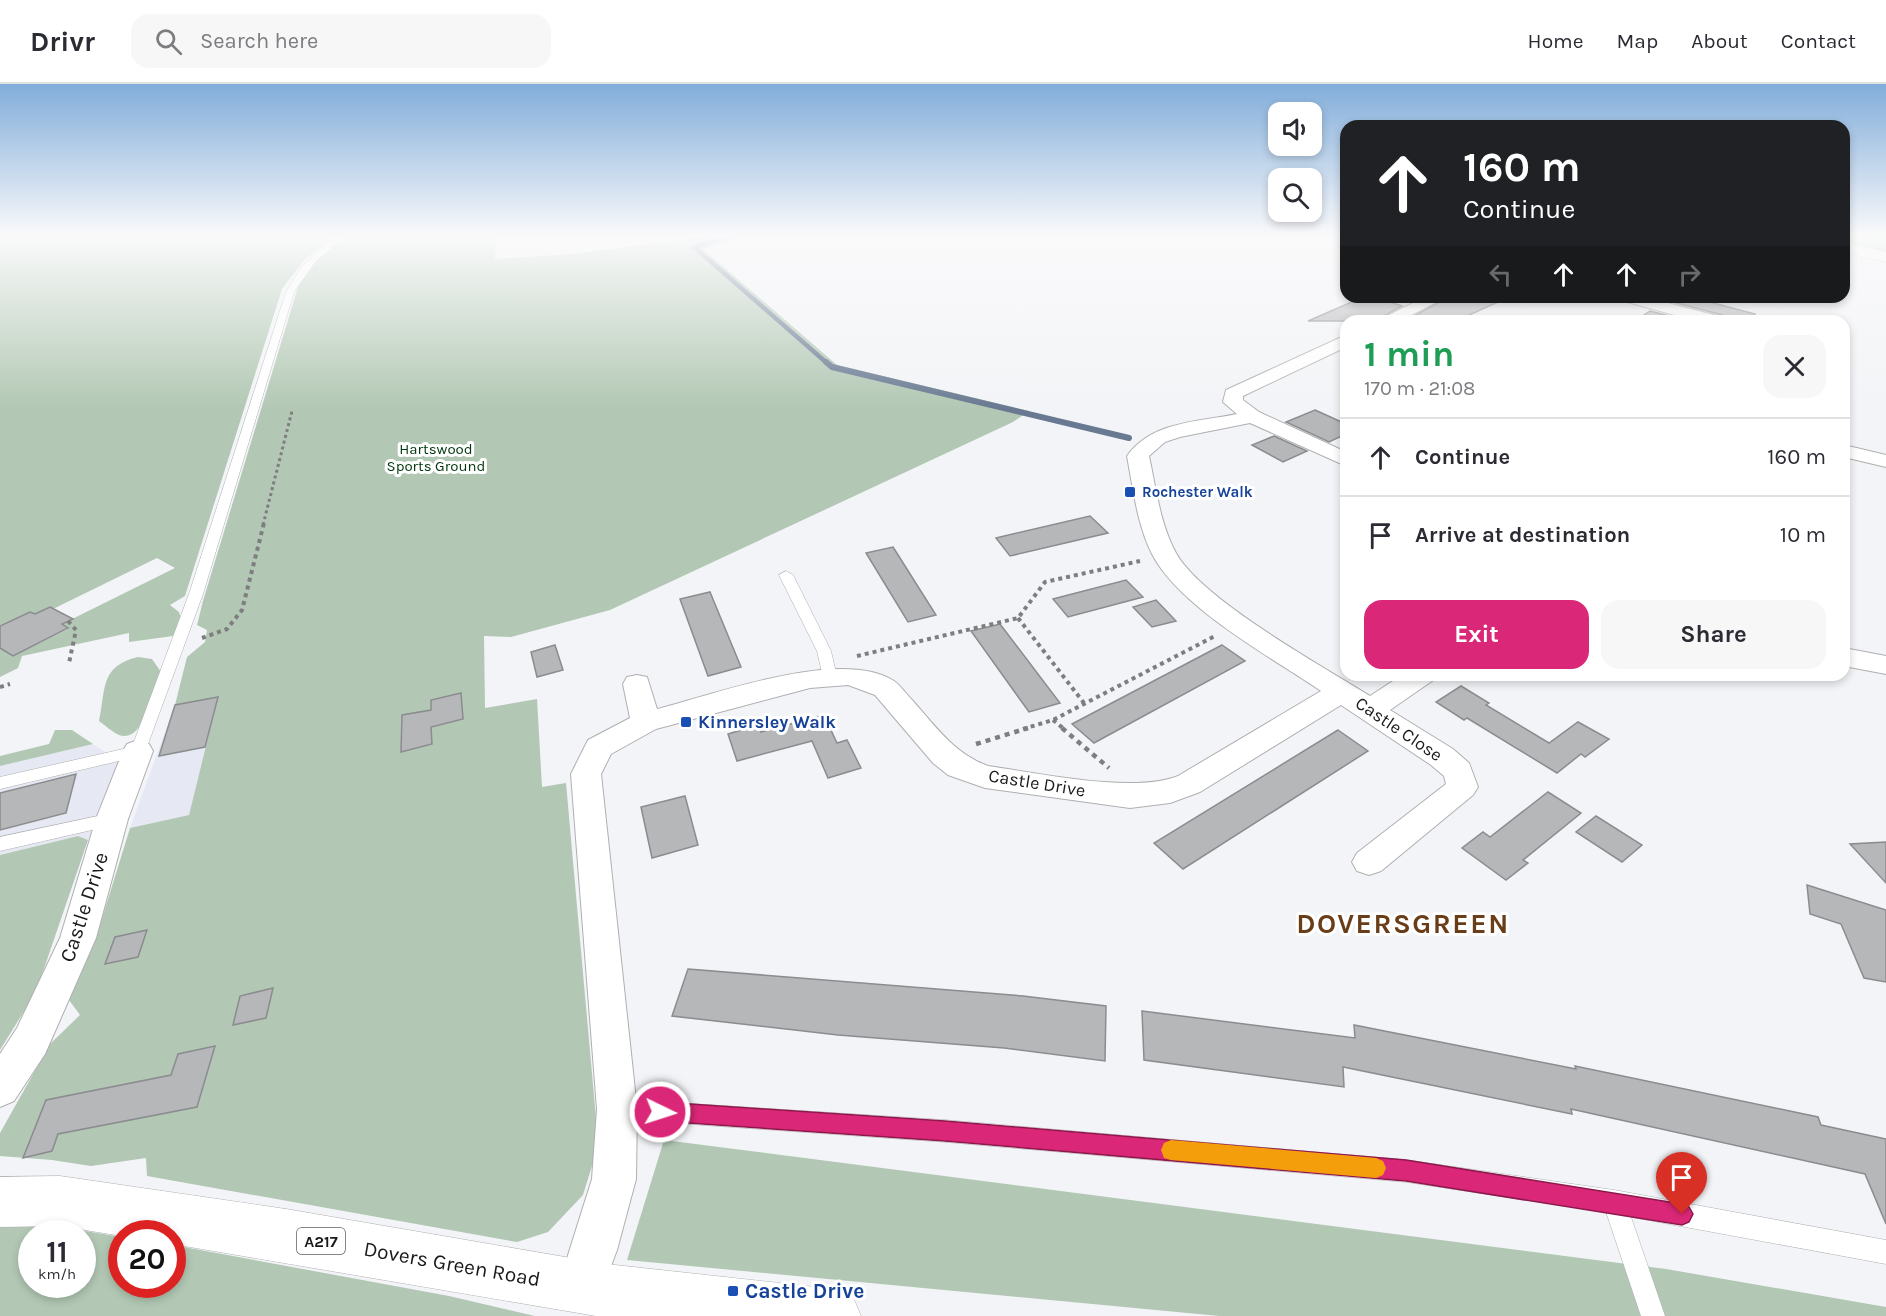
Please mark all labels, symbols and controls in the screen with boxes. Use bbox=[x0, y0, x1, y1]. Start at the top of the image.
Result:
search box bbox=[131, 14, 551, 68]
text: Drivr bbox=[30, 25, 95, 58]
icon: search bbox=[152, 25, 185, 58]
text: Search here bbox=[200, 28, 318, 54]
text: Home bbox=[1528, 29, 1584, 53]
text: Map bbox=[1617, 29, 1658, 53]
text: About bbox=[1691, 29, 1748, 53]
text: Contact bbox=[1781, 29, 1856, 53]
map controls bbox=[1268, 102, 1322, 222]
button: sound bbox=[1268, 102, 1322, 156]
text: 160 m bbox=[1463, 142, 1581, 192]
icon: ahead bbox=[1364, 144, 1442, 222]
button: search bbox=[1268, 168, 1322, 222]
text: Continue bbox=[1463, 193, 1575, 225]
icon: left bbox=[1484, 258, 1517, 291]
icon: ahead bbox=[1547, 258, 1580, 291]
icon: ahead bbox=[1610, 258, 1643, 291]
icon: right bbox=[1673, 258, 1706, 291]
text: 1 min bbox=[1364, 333, 1454, 375]
button: close bbox=[1763, 335, 1826, 398]
text: 170 m · 21:08 bbox=[1364, 377, 1475, 400]
park label: Hartswood Sports Ground bbox=[387, 440, 485, 475]
icon: ahead bbox=[1364, 441, 1397, 474]
text: Continue bbox=[1415, 444, 1510, 470]
text: 160 m bbox=[1767, 444, 1826, 470]
place label: Rochester Walk bbox=[1142, 483, 1253, 501]
marker: Rochester Walk bbox=[1123, 485, 1137, 499]
icon: arrive bbox=[1364, 519, 1397, 552]
text: Arrive at destination bbox=[1415, 522, 1630, 548]
text: 10 m bbox=[1780, 522, 1826, 548]
button: Exit bbox=[1364, 600, 1589, 669]
button: Share bbox=[1601, 600, 1826, 669]
street label: Castle Close bbox=[1351, 692, 1447, 766]
place label: Kinnersley Walk bbox=[698, 711, 836, 733]
marker: Kinnersley Walk bbox=[679, 715, 693, 729]
street label: Castle Drive bbox=[987, 764, 1087, 802]
street label: Castle Drive bbox=[55, 849, 113, 965]
district label: DOVERSGREEN bbox=[1296, 907, 1510, 940]
position arrow bbox=[628, 1080, 692, 1144]
pin bbox=[1656, 1152, 1707, 1214]
icon: arrive bbox=[1665, 1161, 1698, 1194]
speed limit sign: 20 bbox=[108, 1220, 186, 1298]
road number: A217 bbox=[297, 1228, 345, 1254]
text: 11 bbox=[46, 1234, 68, 1270]
street label: Dovers Green Road bbox=[362, 1237, 542, 1291]
text: km/h bbox=[38, 1265, 76, 1283]
place label: Castle Drive bbox=[745, 1279, 864, 1303]
marker: Castle Drive bbox=[726, 1284, 740, 1298]

